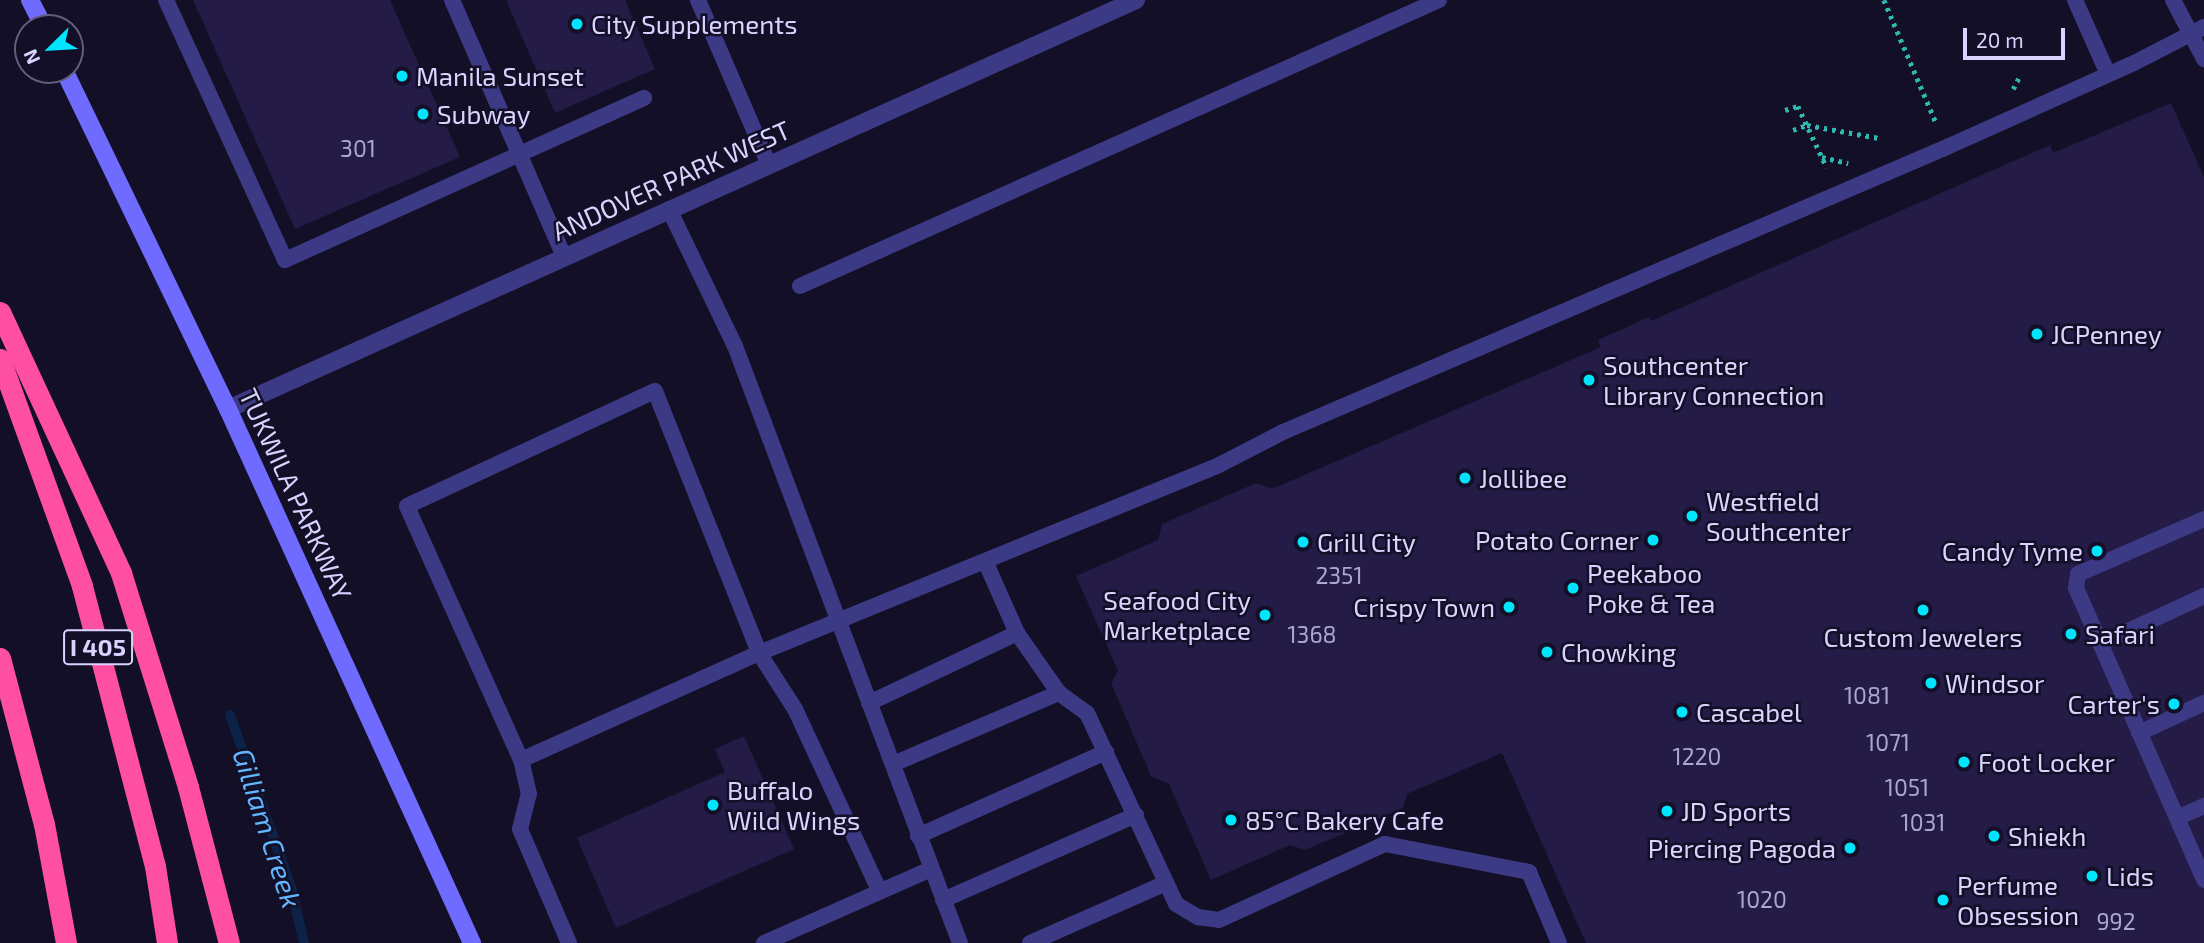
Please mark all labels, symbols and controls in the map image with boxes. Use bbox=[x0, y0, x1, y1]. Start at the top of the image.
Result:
place label: City Supplements bbox=[591, 8, 798, 40]
north arrow bbox=[14, 14, 84, 84]
scale bar bbox=[1966, 14, 2068, 58]
marker: City Supplements bbox=[569, 16, 585, 32]
text: 20 m bbox=[1976, 27, 2024, 52]
text: N bbox=[18, 46, 44, 68]
place label: Manila Sunset bbox=[416, 60, 584, 92]
marker: Manila Sunset bbox=[394, 68, 410, 84]
place label: Subway bbox=[437, 98, 531, 130]
marker: Subway bbox=[415, 106, 431, 122]
street label: ANDOVER PARK WEST bbox=[547, 113, 795, 247]
house number: 301 bbox=[340, 134, 376, 162]
place label: JCPenney bbox=[2051, 318, 2162, 350]
marker: JCPenney bbox=[2029, 326, 2045, 342]
place label: Southcenter Library Connection bbox=[1603, 349, 1825, 410]
marker: Southcenter Library Connection bbox=[1581, 372, 1597, 388]
street label: TUKWILA PARKWAY bbox=[233, 383, 359, 605]
place label: Jollibee bbox=[1479, 462, 1567, 494]
marker: Jollibee bbox=[1457, 470, 1473, 486]
place label: Westfield Southcenter bbox=[1706, 485, 1851, 546]
marker: Westfield Southcenter bbox=[1684, 508, 1700, 524]
place label: Potato Corner bbox=[1475, 524, 1639, 556]
place label: Grill City bbox=[1317, 526, 1416, 558]
marker: Potato Corner bbox=[1645, 532, 1661, 548]
marker: Grill City bbox=[1295, 534, 1311, 550]
place label: Candy Tyme bbox=[1941, 535, 2083, 567]
marker: Candy Tyme bbox=[2089, 543, 2105, 559]
place label: Peekaboo Poke & Tea bbox=[1587, 557, 1716, 618]
house number: 2351 bbox=[1315, 561, 1363, 589]
marker: Peekaboo Poke & Tea bbox=[1565, 580, 1581, 596]
place label: Seafood City Marketplace bbox=[1103, 584, 1251, 646]
place label: Crispy Town bbox=[1352, 591, 1495, 623]
marker: Crispy Town bbox=[1501, 599, 1517, 615]
marker: Custom Jewelers bbox=[1915, 602, 1931, 618]
marker: Seafood City Marketplace bbox=[1257, 607, 1273, 623]
place label: Safari bbox=[2085, 618, 2155, 650]
house number: 1368 bbox=[1287, 620, 1337, 648]
place label: Custom Jewelers bbox=[1823, 621, 2023, 653]
road number: I 405 bbox=[63, 626, 133, 668]
marker: Safari bbox=[2063, 626, 2079, 642]
place label: Chowking bbox=[1561, 636, 1676, 668]
marker: Chowking bbox=[1539, 644, 1555, 660]
place label: Windsor bbox=[1945, 667, 2045, 699]
marker: Windsor bbox=[1923, 675, 1939, 691]
house number: 1081 bbox=[1844, 681, 1890, 709]
place label: Carter's bbox=[2068, 688, 2160, 720]
place label: Cascabel bbox=[1696, 696, 1802, 728]
marker: Carter's bbox=[2166, 696, 2182, 712]
marker: Cascabel bbox=[1674, 704, 1690, 720]
house number: 1071 bbox=[1866, 728, 1910, 756]
house number: 1220 bbox=[1673, 742, 1721, 770]
water label: Gilliam Creek bbox=[226, 744, 310, 912]
place label: Foot Locker bbox=[1978, 746, 2115, 778]
marker: Foot Locker bbox=[1956, 754, 1972, 770]
house number: 1051 bbox=[1885, 773, 1929, 801]
place label: Buffalo Wild Wings bbox=[727, 774, 860, 836]
place label: JD Sports bbox=[1681, 795, 1791, 827]
marker: Buffalo Wild Wings bbox=[705, 797, 721, 813]
marker: JD Sports bbox=[1659, 803, 1675, 819]
place label: 85°C Bakery Cafe bbox=[1245, 804, 1445, 836]
house number: 1031 bbox=[1901, 808, 1945, 836]
marker: 85°C Bakery Cafe bbox=[1223, 812, 1239, 828]
place label: Shiekh bbox=[2008, 820, 2086, 852]
marker: Shiekh bbox=[1986, 828, 2002, 844]
place label: Piercing Pagoda bbox=[1648, 832, 1836, 864]
marker: Piercing Pagoda bbox=[1842, 840, 1858, 856]
place label: Lids bbox=[2106, 860, 2154, 892]
marker: Lids bbox=[2084, 868, 2100, 884]
place label: Perfume Obsession bbox=[1957, 869, 2079, 931]
house number: 1020 bbox=[1737, 885, 1787, 913]
marker: Perfume Obsession bbox=[1935, 892, 1951, 908]
house number: 992 bbox=[2096, 907, 2136, 935]

